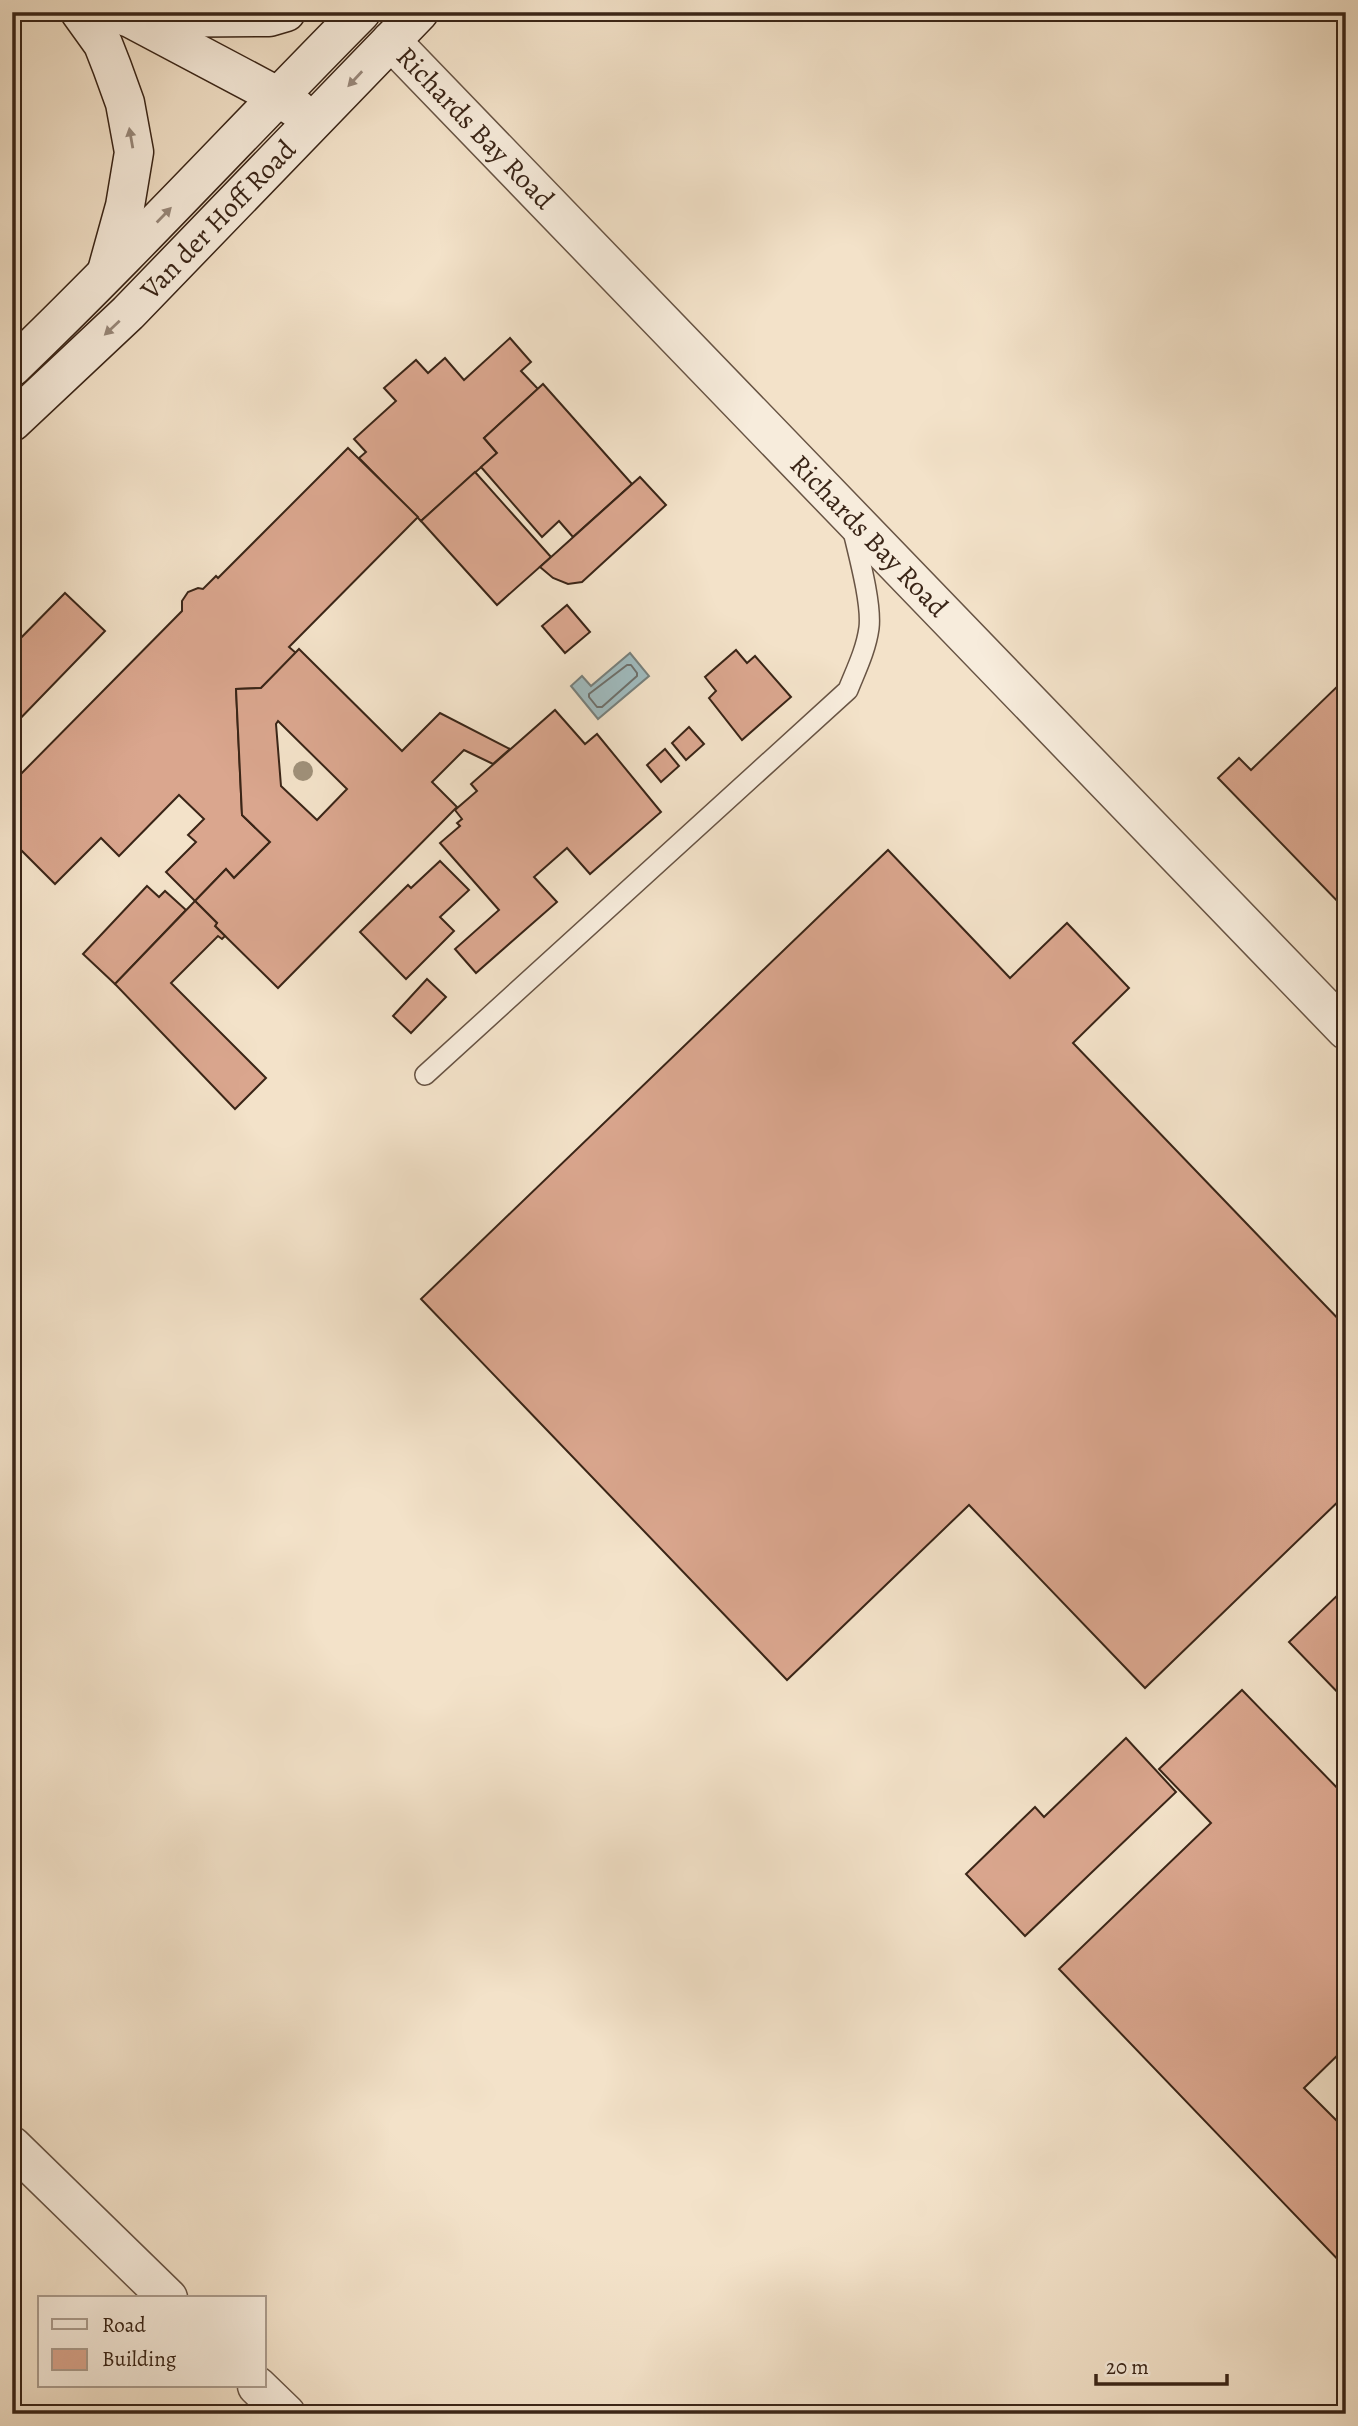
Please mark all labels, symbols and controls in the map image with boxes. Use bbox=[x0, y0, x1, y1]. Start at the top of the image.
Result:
street label: Richards Bay Road bbox=[388, 38, 563, 218]
one-way arrow bbox=[347, 70, 363, 87]
one-way arrow bbox=[126, 127, 137, 149]
street label: Van der Hoff Road bbox=[131, 131, 305, 309]
one-way arrow bbox=[156, 207, 172, 224]
one-way arrow bbox=[103, 320, 121, 336]
street label: Richards Bay Road bbox=[781, 446, 957, 626]
legend bbox=[38, 2296, 266, 2388]
text: Road bbox=[102, 2311, 146, 2339]
scale bar bbox=[1096, 2342, 1227, 2386]
text: Building bbox=[102, 2345, 177, 2373]
text: 20 m bbox=[1106, 2353, 1149, 2381]

